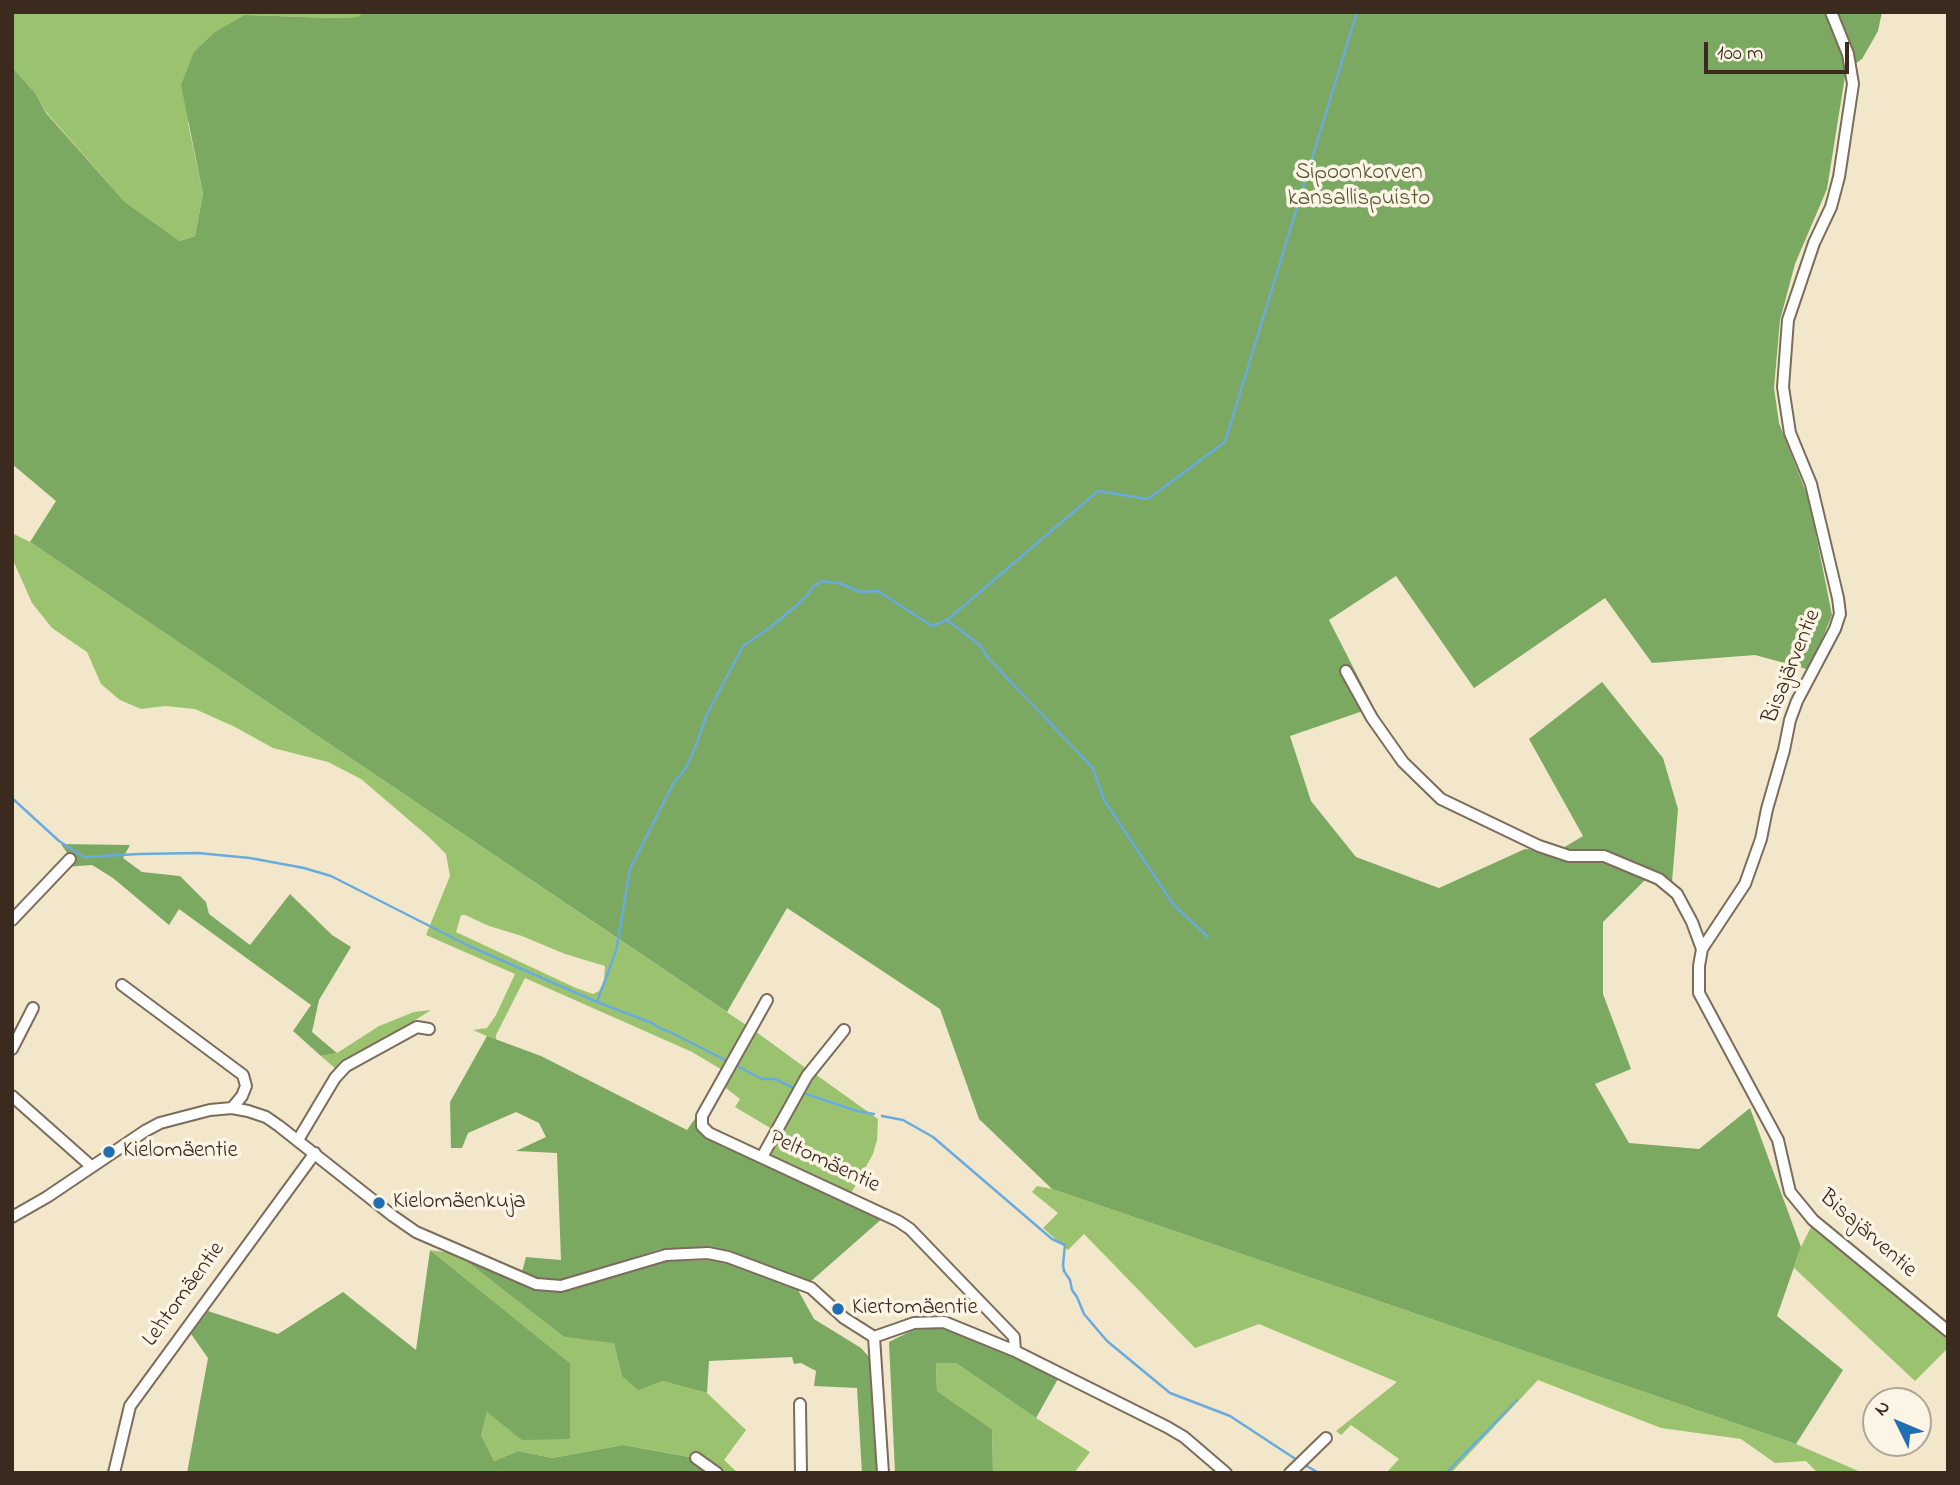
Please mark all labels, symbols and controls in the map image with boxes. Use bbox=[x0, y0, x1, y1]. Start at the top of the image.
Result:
scale bar bbox=[1708, 28, 1853, 72]
text: 100 m bbox=[1717, 39, 1763, 69]
park label: Sipoonkorven kansallispuisto bbox=[1288, 160, 1430, 214]
street label: Bisajärventie bbox=[1758, 606, 1828, 728]
street label: Peltomäentie bbox=[764, 1125, 884, 1201]
place label: Kielomäentie bbox=[123, 1138, 238, 1166]
marker: Kielomäentie bbox=[101, 1144, 117, 1160]
street label: Bisajärventie bbox=[1812, 1185, 1922, 1285]
place label: Kielomäenkuja bbox=[393, 1189, 526, 1217]
marker: Kielomäenkuja bbox=[371, 1195, 387, 1211]
street label: Lehtomäentie bbox=[138, 1237, 232, 1353]
place label: Kiertomäentie bbox=[852, 1295, 978, 1323]
marker: Kiertomäentie bbox=[830, 1301, 846, 1317]
north arrow bbox=[1862, 1387, 1932, 1457]
text: N bbox=[1868, 1395, 1897, 1423]

